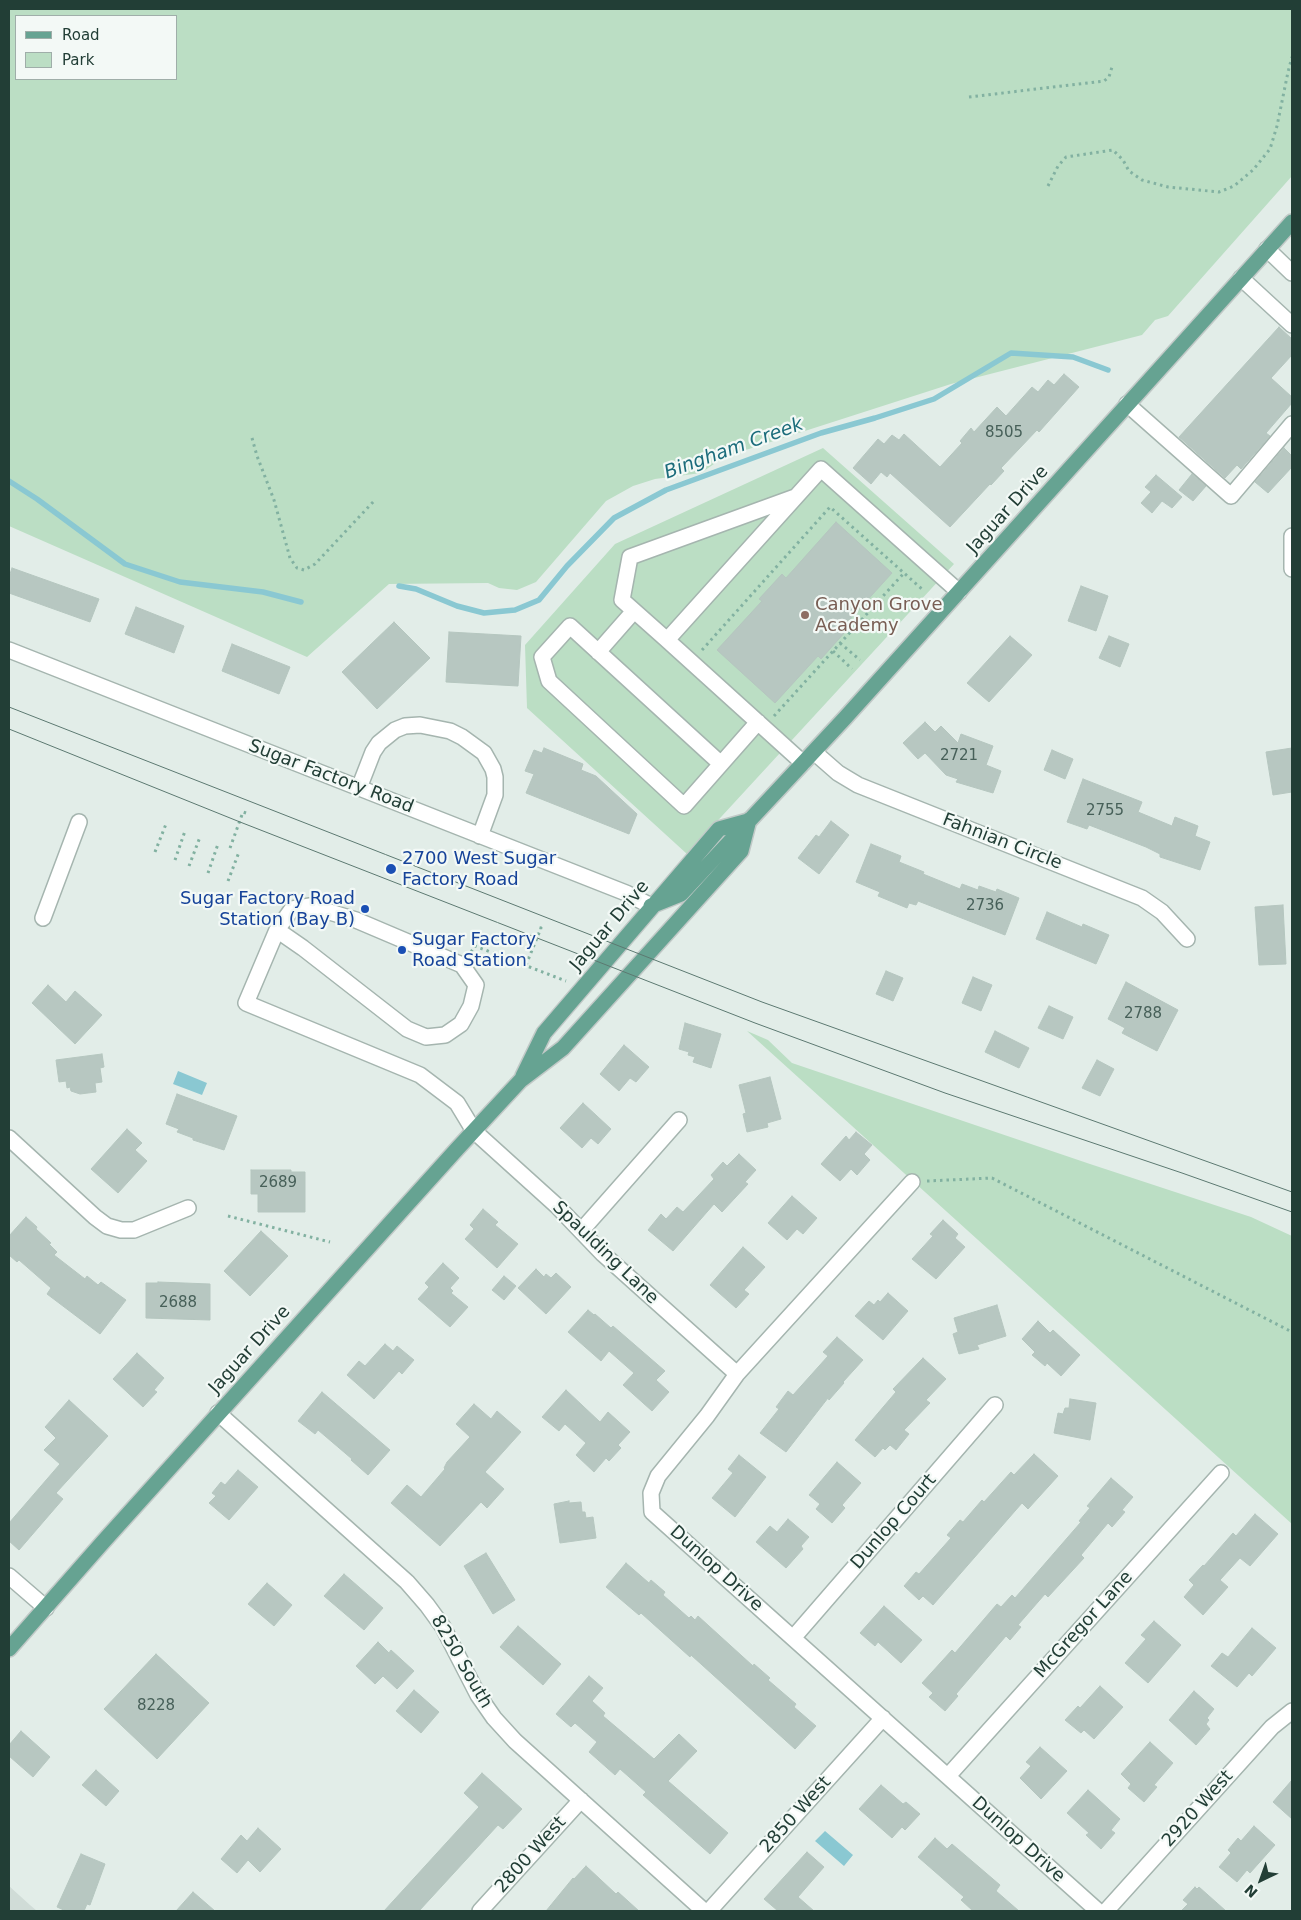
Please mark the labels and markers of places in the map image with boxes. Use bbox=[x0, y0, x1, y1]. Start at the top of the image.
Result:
place label: Canyon Grove Academy bbox=[815, 594, 942, 636]
marker: Canyon Grove Academy bbox=[799, 609, 811, 621]
place label: 2700 West Sugar Factory Road bbox=[402, 848, 556, 891]
marker: 2700 West Sugar Factory Road bbox=[384, 862, 398, 876]
place label: Sugar Factory Road Station (Bay B) bbox=[180, 888, 355, 931]
marker: Sugar Factory Road Station (Bay B) bbox=[359, 903, 371, 915]
place label: Sugar Factory Road Station bbox=[412, 929, 536, 972]
marker: Sugar Factory Road Station bbox=[396, 944, 408, 956]

